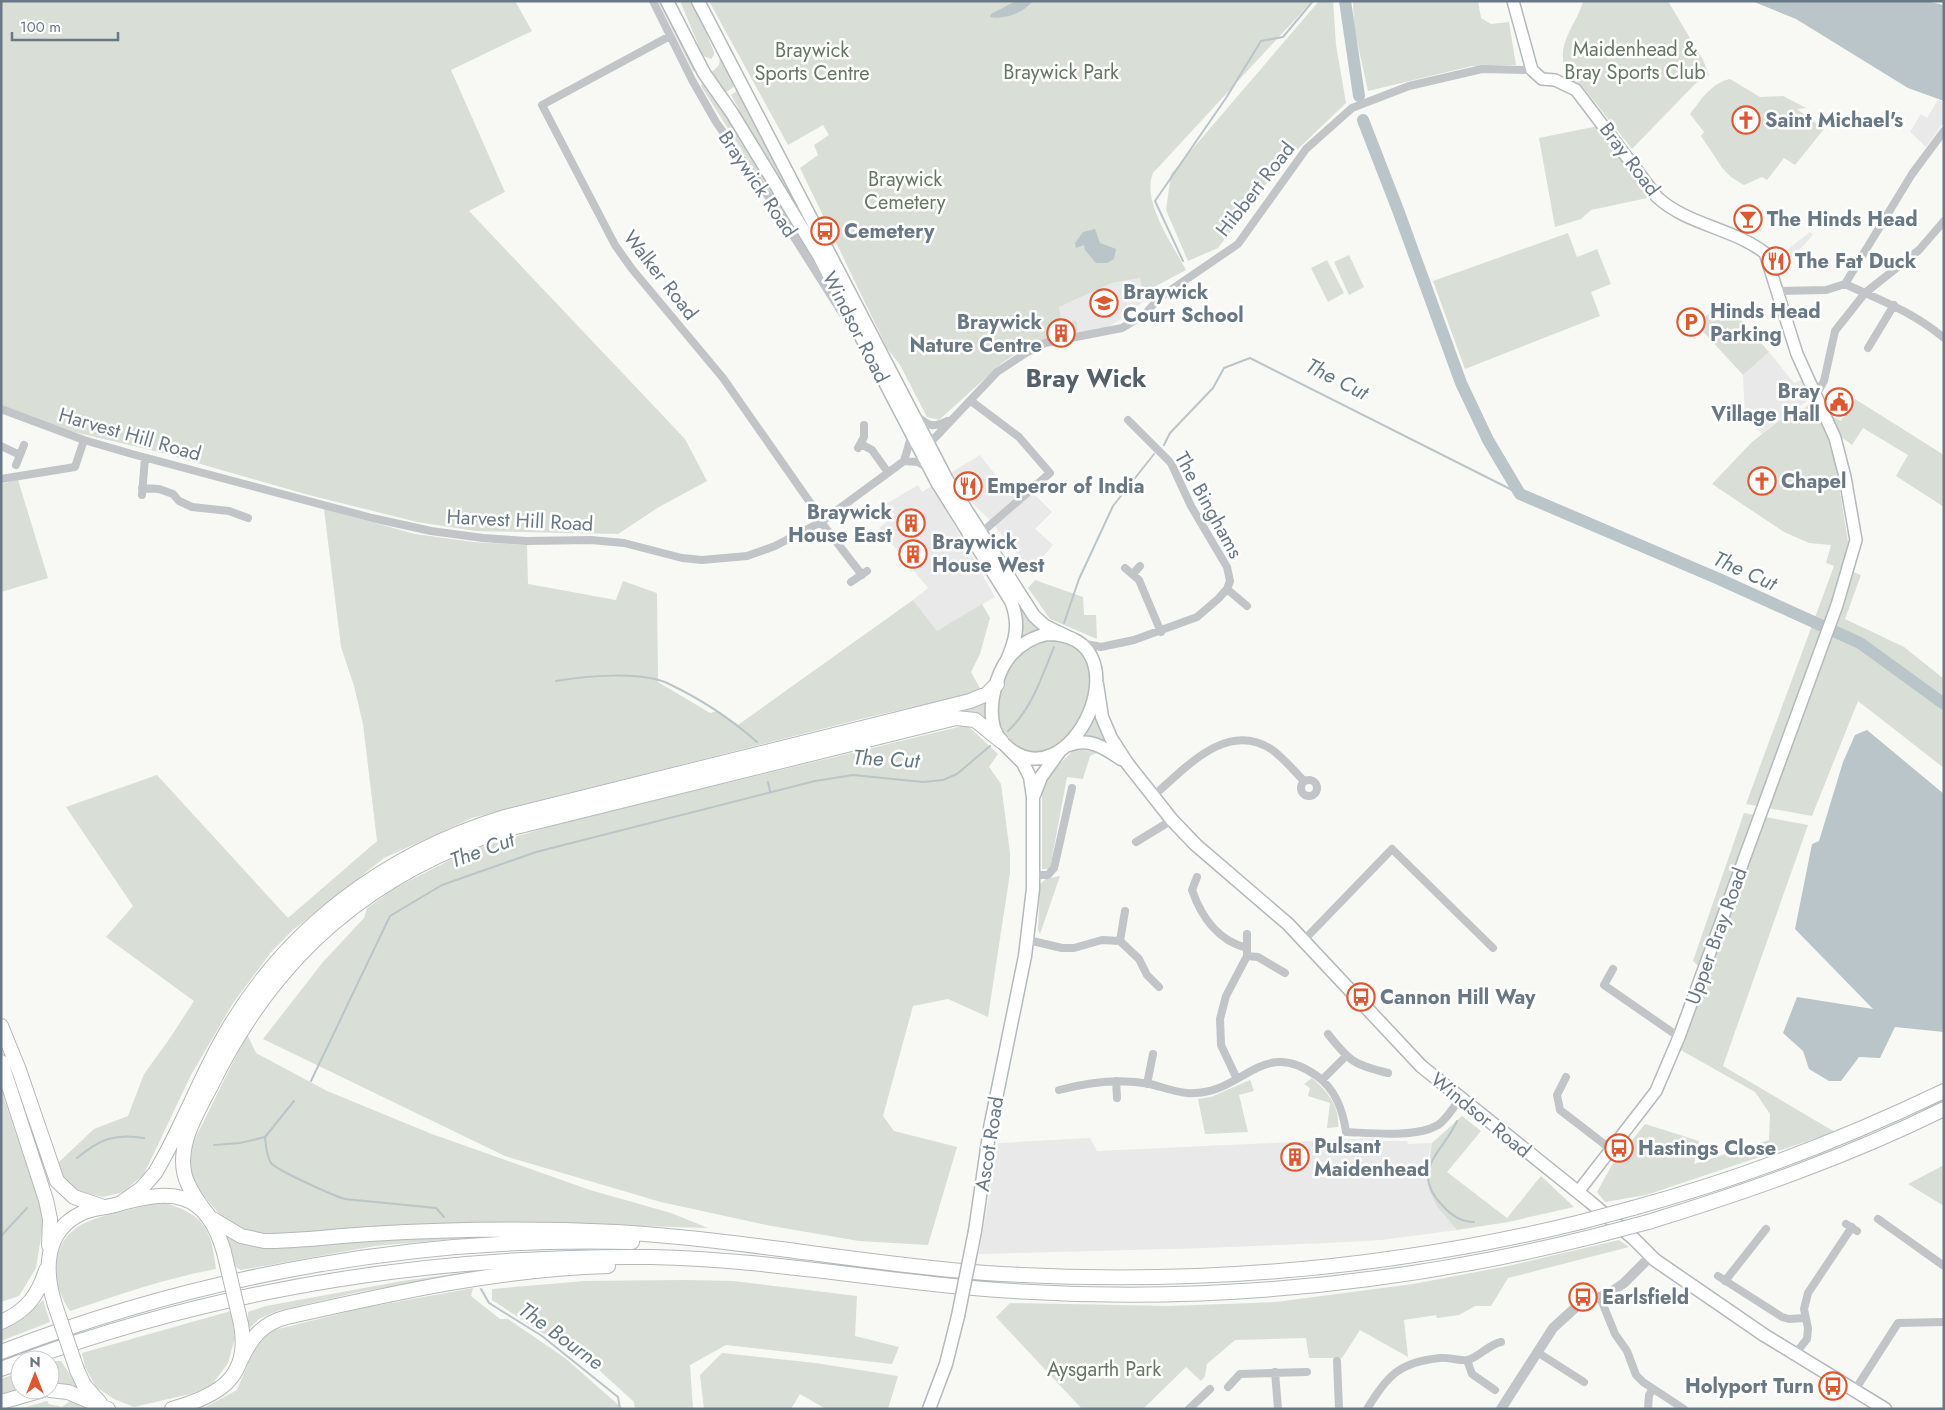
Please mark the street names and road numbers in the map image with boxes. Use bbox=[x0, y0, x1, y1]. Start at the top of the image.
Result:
street label: Bray Road bbox=[1592, 116, 1667, 202]
street label: Braywick Road bbox=[711, 125, 804, 243]
street label: Hibbert Road bbox=[1209, 136, 1302, 243]
street label: Walker Road bbox=[616, 224, 705, 326]
street label: Windsor Road bbox=[815, 266, 896, 388]
street label: Harvest Hill Road bbox=[55, 400, 204, 469]
street label: The Binghams bbox=[1167, 447, 1250, 564]
street label: Harvest Hill Road bbox=[446, 502, 594, 539]
street label: Upper Bray Road bbox=[1678, 864, 1755, 1009]
street label: Windsor Road bbox=[1424, 1066, 1537, 1165]
street label: Ascot Road bbox=[968, 1095, 1011, 1194]

